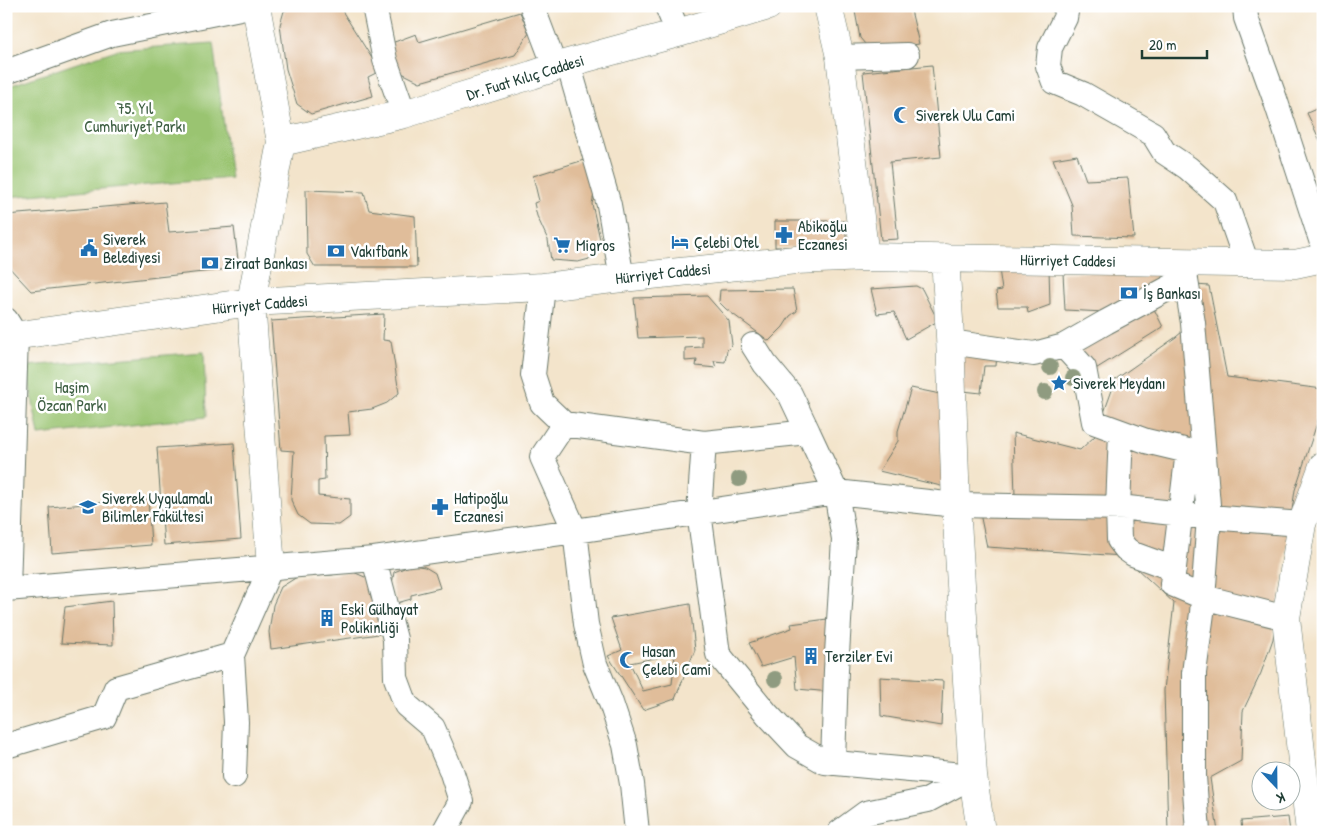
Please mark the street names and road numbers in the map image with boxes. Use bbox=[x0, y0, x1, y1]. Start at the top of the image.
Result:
street label: Dr. Fuat Kılıç Caddesi bbox=[463, 49, 587, 105]
street label: Hürriyet Caddesi bbox=[1020, 248, 1116, 272]
street label: Hürriyet Caddesi bbox=[614, 257, 712, 289]
street label: Hürriyet Caddesi bbox=[211, 289, 309, 319]

